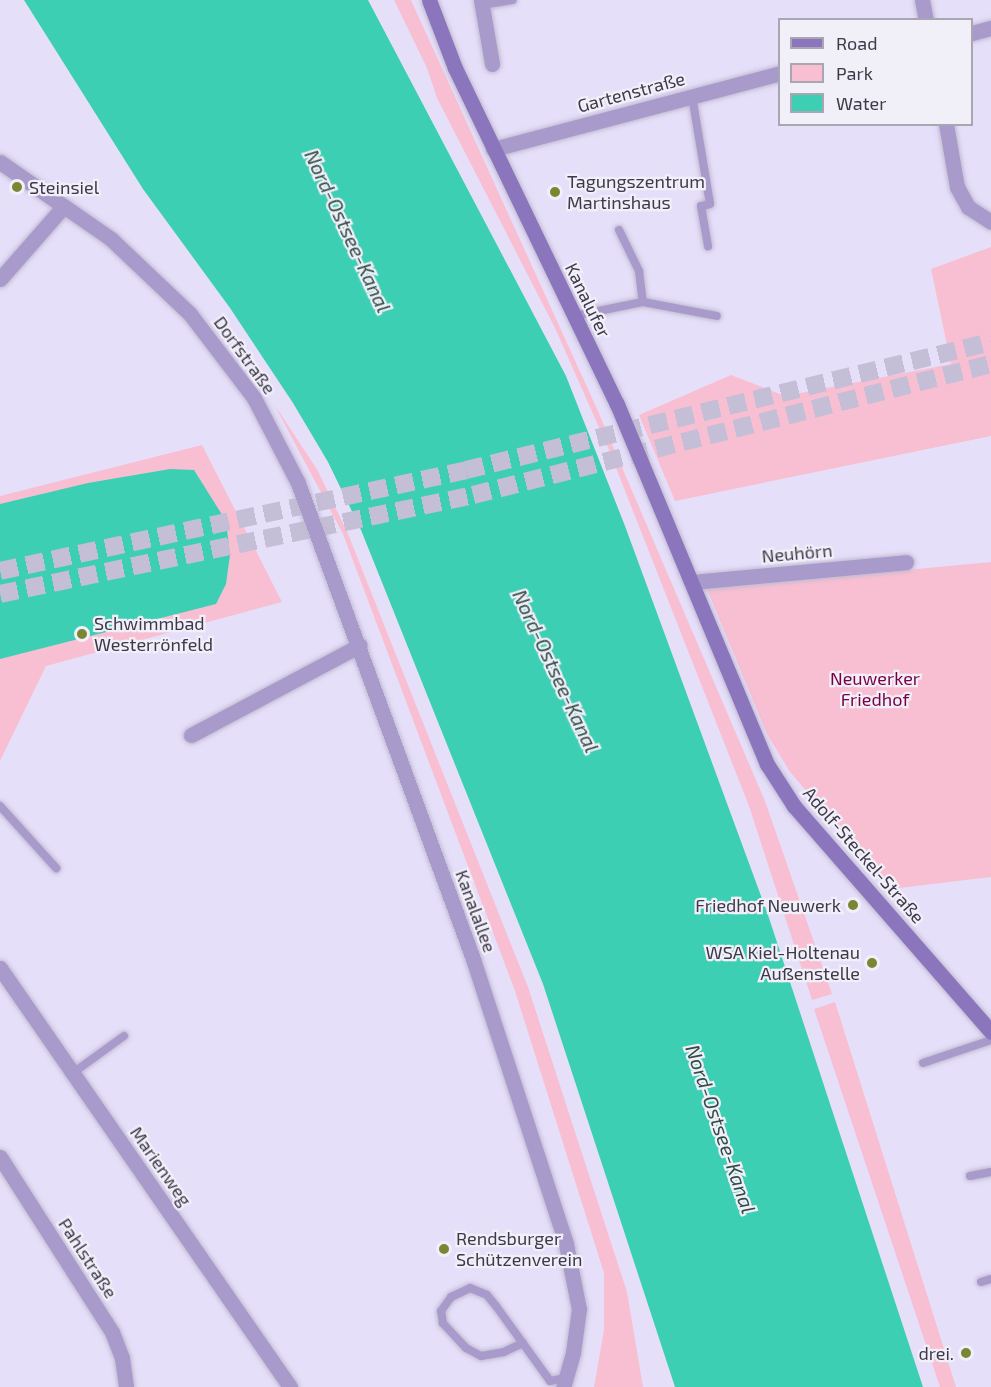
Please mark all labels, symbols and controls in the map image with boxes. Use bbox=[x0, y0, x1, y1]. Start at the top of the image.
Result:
legend bbox=[778, 18, 973, 126]
text: Road bbox=[836, 32, 877, 54]
text: Park bbox=[836, 62, 873, 84]
street label: Gartenstraße bbox=[575, 67, 687, 117]
text: Water bbox=[836, 92, 886, 114]
water label: Nord-Ostsee-Kanal bbox=[300, 146, 396, 316]
place label: Tagungszentrum Martinshaus bbox=[567, 171, 705, 213]
place label: Steinsiel bbox=[29, 176, 99, 198]
marker: Steinsiel bbox=[10, 180, 24, 194]
marker: Tagungszentrum Martinshaus bbox=[548, 185, 562, 199]
street label: Kanalufer bbox=[561, 259, 615, 341]
street label: Dorfstraße bbox=[209, 312, 281, 398]
street label: Neuhörn bbox=[761, 539, 833, 567]
water label: Nord-Ostsee-Kanal bbox=[508, 586, 604, 756]
place label: Schwimmbad Westerrönfeld bbox=[94, 613, 213, 656]
marker: Schwimmbad Westerrönfeld bbox=[75, 627, 89, 641]
park label: Neuwerker Friedhof bbox=[830, 668, 920, 710]
street label: Adolf-Steckel-Straße bbox=[799, 782, 929, 928]
street label: Kanalallee bbox=[451, 867, 501, 955]
place label: Friedhof Neuwerk bbox=[695, 894, 841, 916]
marker: Friedhof Neuwerk bbox=[846, 898, 860, 912]
place label: WSA Kiel-Holtenau Außenstelle bbox=[705, 942, 860, 984]
marker: WSA Kiel-Holtenau Außenstelle bbox=[865, 956, 879, 970]
water label: Nord-Ostsee-Kanal bbox=[681, 1041, 761, 1217]
street label: Marienweg bbox=[126, 1122, 196, 1210]
street label: Pahlstraße bbox=[54, 1214, 122, 1302]
place label: Rendsburger Schützenverein bbox=[456, 1228, 582, 1270]
marker: Rendsburger Schützenverein bbox=[437, 1242, 451, 1256]
place label: drei. bbox=[918, 1342, 954, 1364]
marker: drei. bbox=[959, 1346, 973, 1360]

